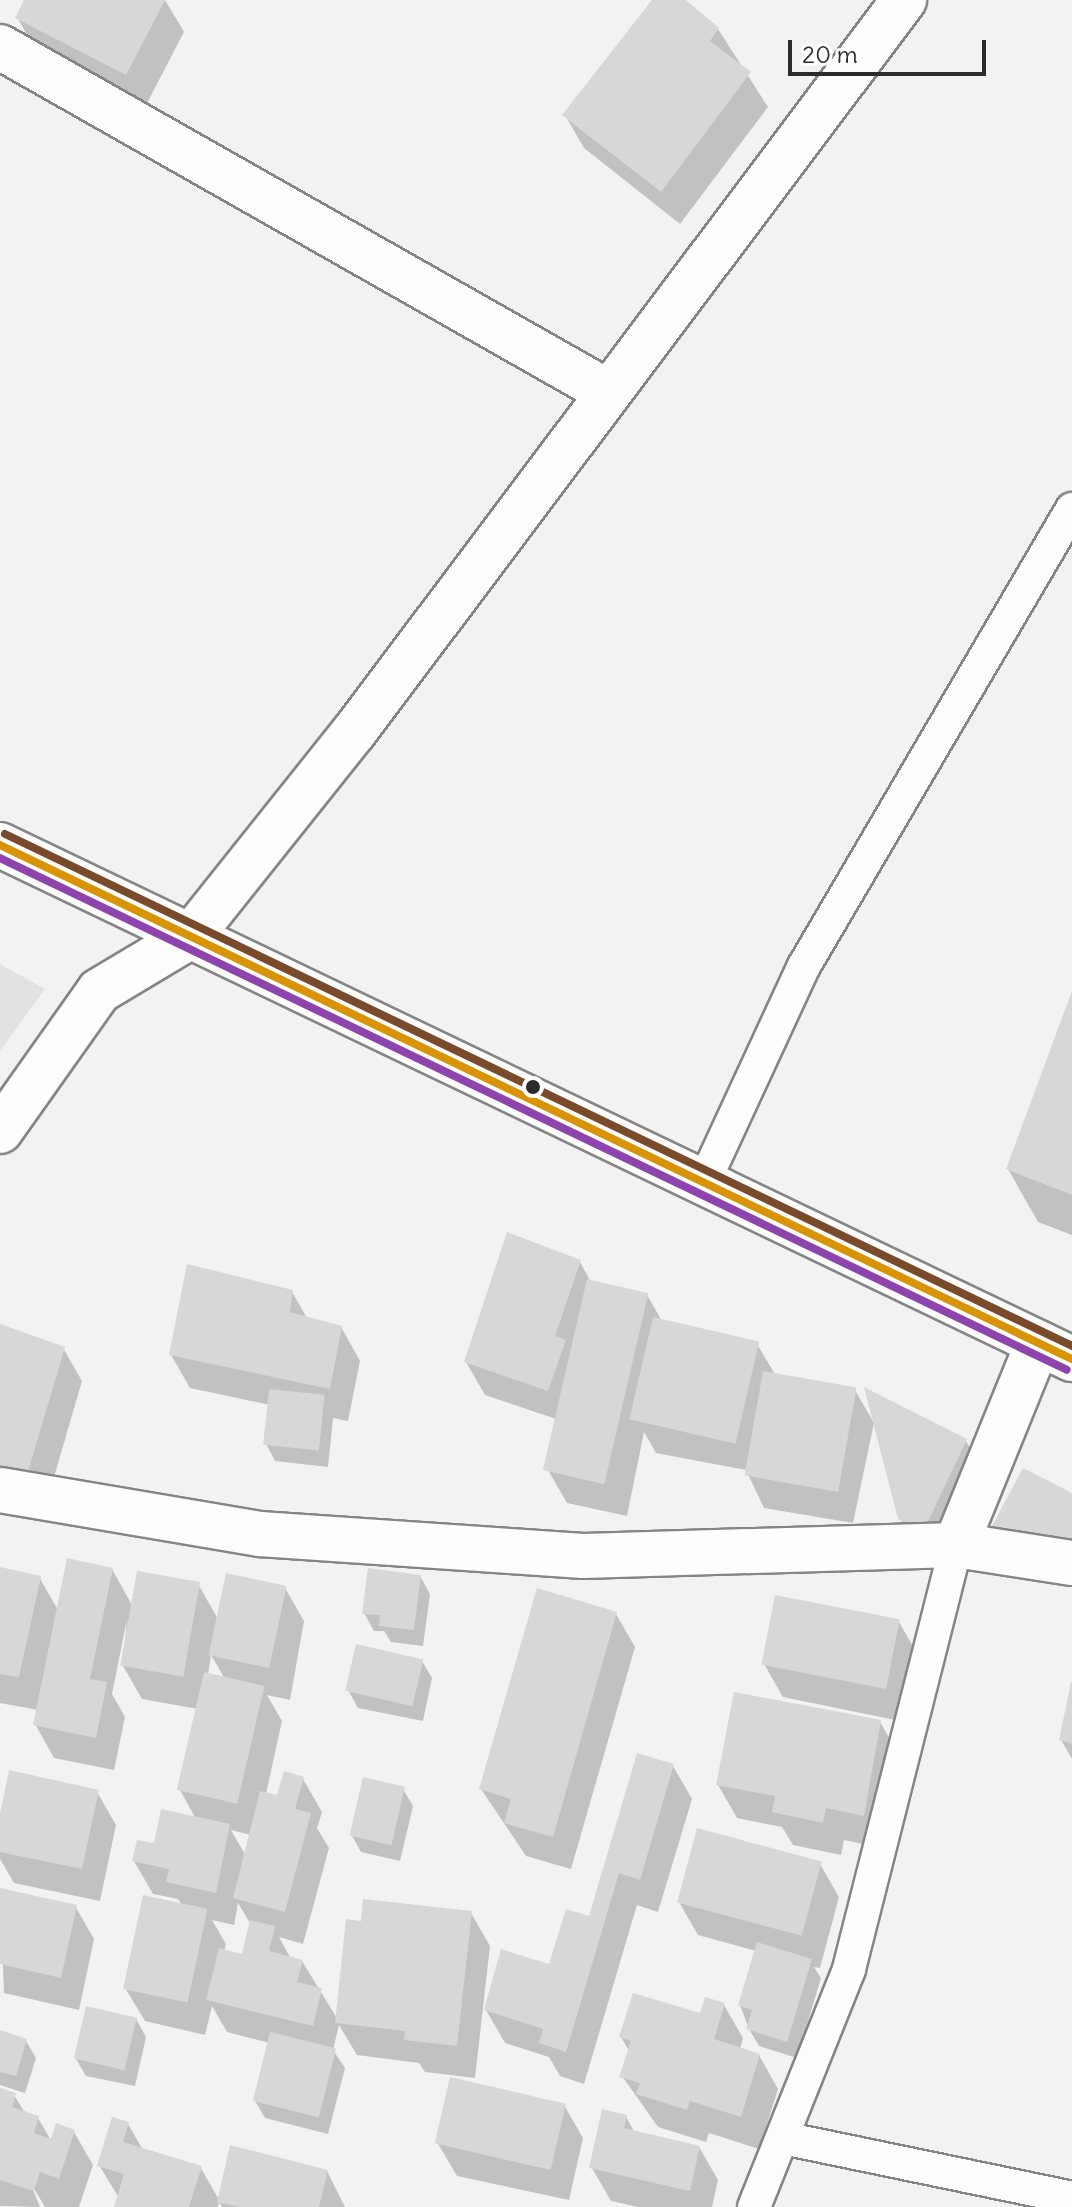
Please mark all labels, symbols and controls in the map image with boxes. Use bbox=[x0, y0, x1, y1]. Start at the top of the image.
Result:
scale bar bbox=[792, 24, 990, 74]
text: 20 m bbox=[802, 39, 858, 69]
unlabelled marker bbox=[525, 1079, 541, 1095]

